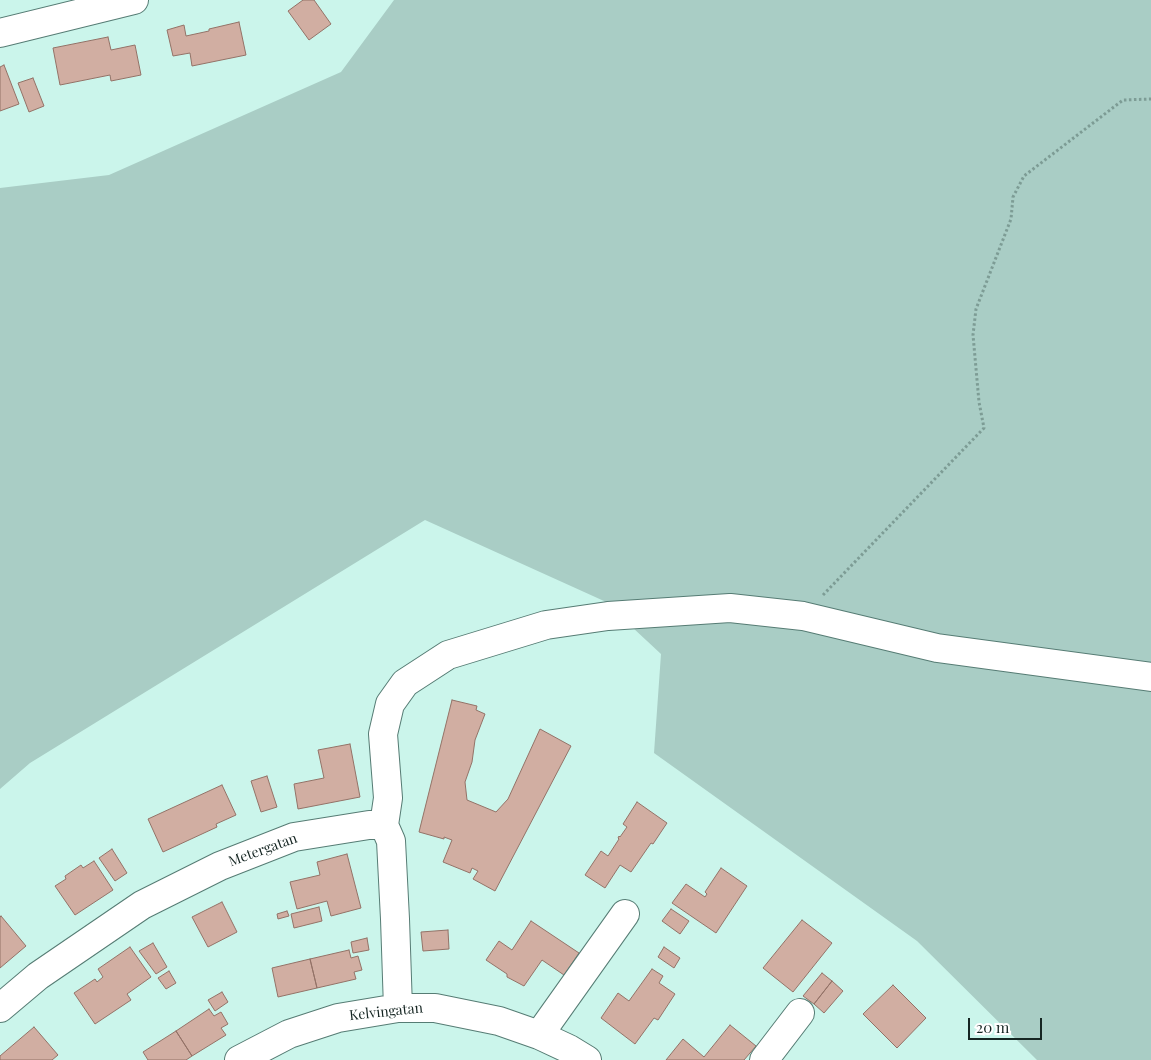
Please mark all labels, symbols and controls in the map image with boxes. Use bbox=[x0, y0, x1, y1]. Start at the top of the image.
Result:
street label: Metergatan bbox=[226, 830, 300, 870]
street label: Kelvingatan bbox=[348, 1000, 424, 1024]
scale bar bbox=[971, 1008, 1045, 1040]
text: 20 m bbox=[976, 1017, 1009, 1037]

